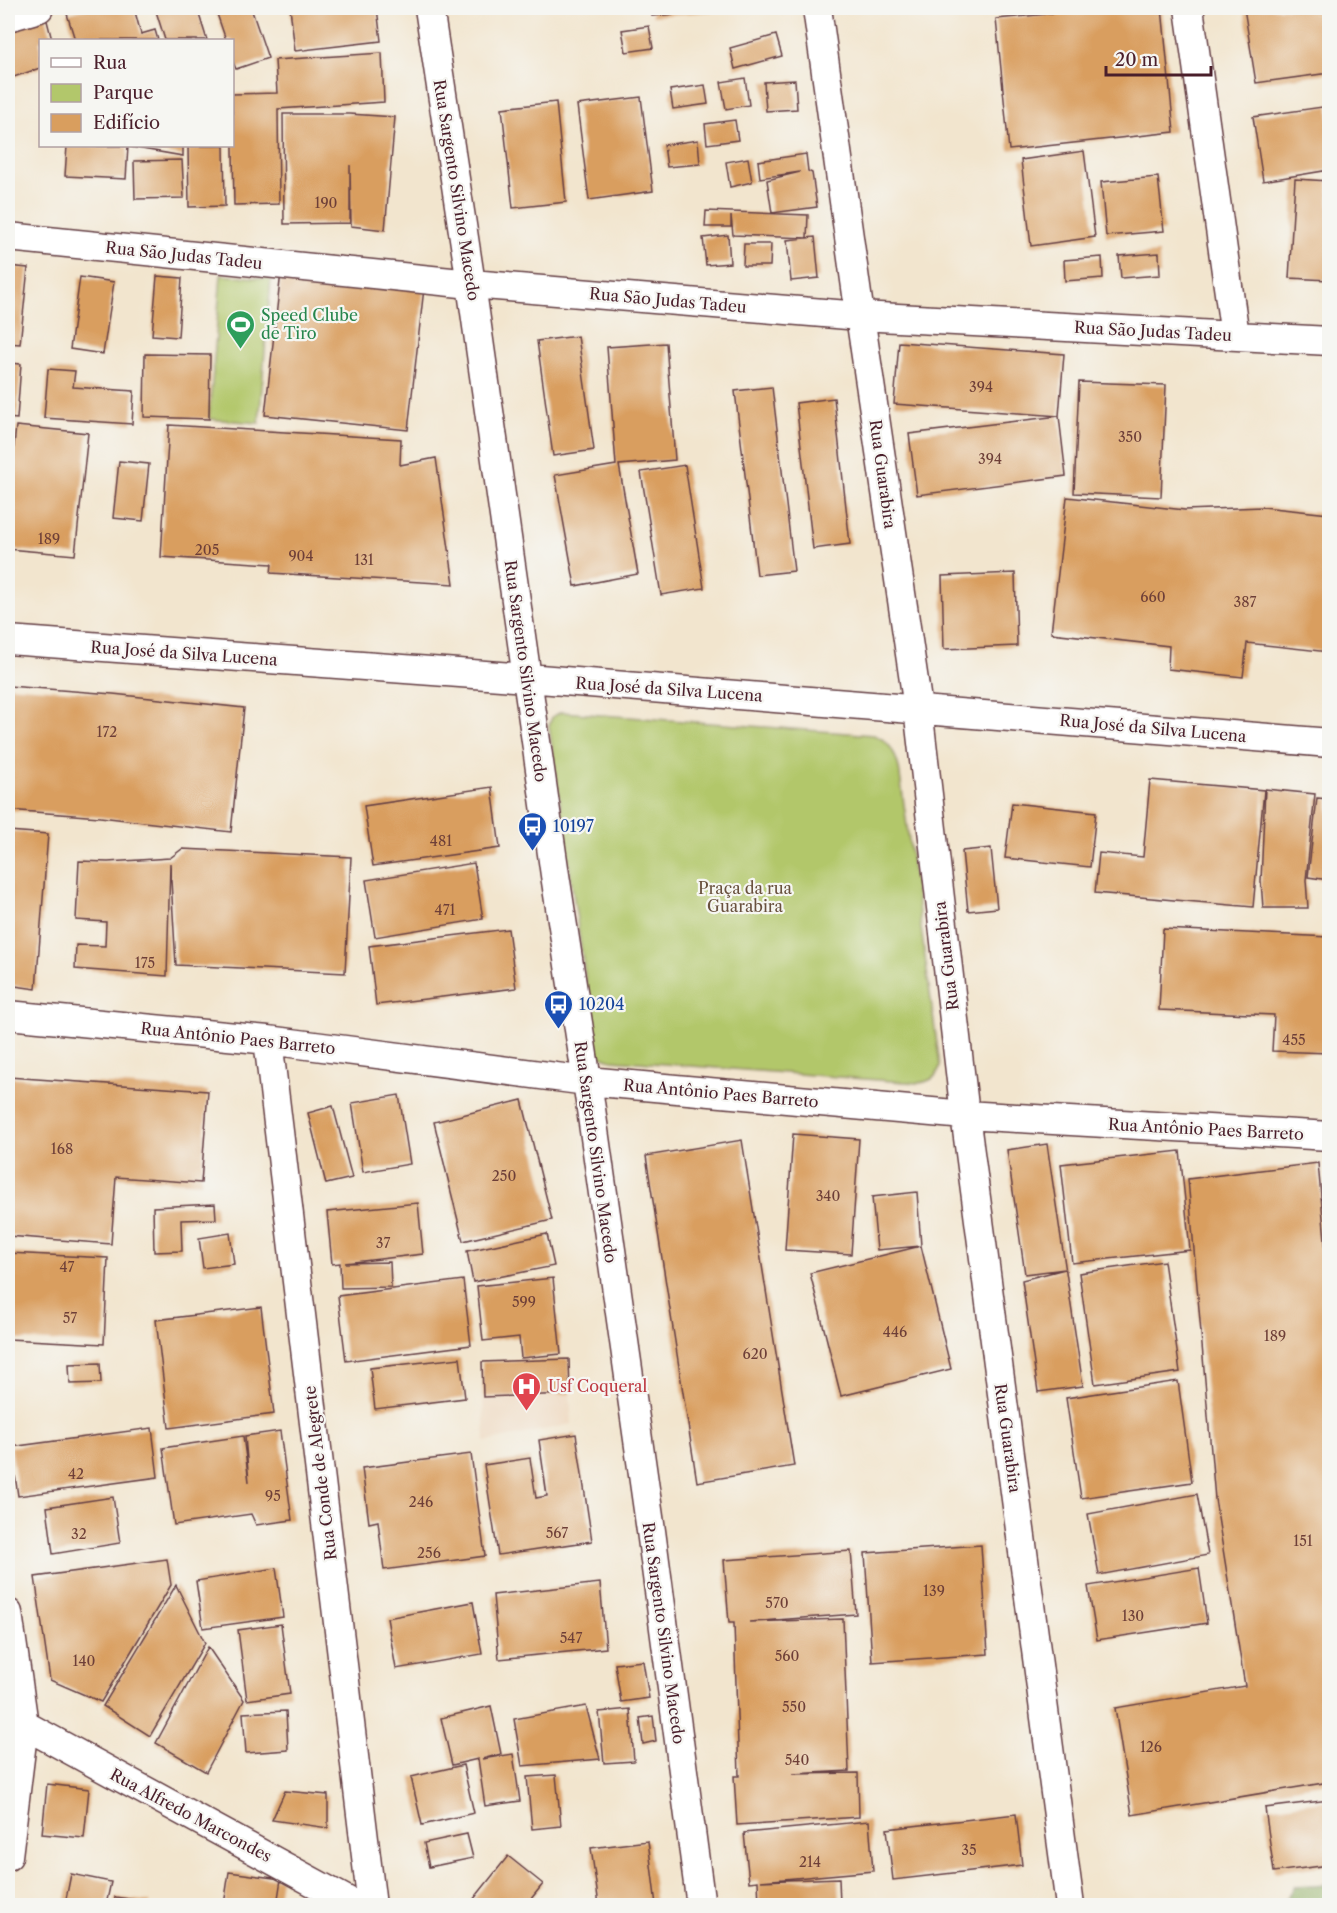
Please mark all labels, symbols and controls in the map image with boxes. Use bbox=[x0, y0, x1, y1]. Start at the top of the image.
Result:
legend bbox=[39, 39, 234, 147]
scale bar bbox=[1106, 39, 1211, 77]
text: 20 m bbox=[1115, 49, 1159, 71]
text: Rua bbox=[93, 52, 127, 74]
street label: Rua Sargento Silvino Macedo bbox=[430, 78, 484, 302]
text: Parque bbox=[93, 82, 154, 104]
text: Edifício bbox=[93, 112, 160, 134]
house number: 190 bbox=[315, 194, 338, 212]
street label: Rua São Judas Tadeu bbox=[104, 237, 264, 273]
street label: Rua São Judas Tadeu bbox=[588, 283, 748, 317]
place label: Speed Clube de Tiro bbox=[261, 305, 358, 343]
sports icon: Speed Clube de Tiro bbox=[224, 308, 256, 350]
street label: Rua São Judas Tadeu bbox=[1074, 317, 1233, 345]
house number: 394 bbox=[969, 378, 993, 396]
street label: Rua Guarabira bbox=[865, 418, 901, 530]
house number: 350 bbox=[1118, 428, 1142, 446]
house number: 394 bbox=[978, 450, 1002, 468]
house number: 189 bbox=[38, 530, 60, 548]
house number: 205 bbox=[195, 541, 219, 559]
house number: 904 bbox=[288, 547, 314, 565]
house number: 131 bbox=[354, 551, 374, 569]
street label: Rua Sargento Silvino Macedo bbox=[501, 559, 552, 783]
house number: 660 bbox=[1140, 588, 1166, 606]
house number: 387 bbox=[1234, 593, 1257, 611]
street label: Rua José da Silva Lucena bbox=[90, 636, 279, 670]
street label: Rua José da Silva Lucena bbox=[575, 672, 764, 706]
street label: Rua José da Silva Lucena bbox=[1059, 710, 1248, 746]
house number: 172 bbox=[97, 723, 117, 741]
bus stop icon: 10197 bbox=[516, 810, 548, 852]
place label: 10197 bbox=[553, 816, 594, 836]
house number: 481 bbox=[430, 832, 452, 850]
park label: Praça da rua Guarabira bbox=[698, 878, 793, 916]
street label: Rua Guarabira bbox=[929, 900, 963, 1012]
house number: 471 bbox=[435, 901, 456, 919]
house number: 175 bbox=[135, 954, 155, 972]
bus stop icon: 10204 bbox=[542, 988, 574, 1030]
place label: 10204 bbox=[579, 994, 624, 1014]
street label: Rua Antônio Paes Barreto bbox=[139, 1018, 337, 1058]
house number: 455 bbox=[1282, 1031, 1306, 1049]
street label: Rua Sargento Silvino Macedo bbox=[571, 1040, 622, 1264]
street label: Rua Antônio Paes Barreto bbox=[623, 1074, 820, 1112]
street label: Rua Antônio Paes Barreto bbox=[1108, 1114, 1305, 1144]
house number: 168 bbox=[51, 1140, 73, 1158]
house number: 250 bbox=[492, 1167, 516, 1185]
house number: 340 bbox=[816, 1187, 840, 1205]
house number: 37 bbox=[376, 1234, 390, 1252]
house number: 47 bbox=[60, 1258, 75, 1276]
house number: 599 bbox=[512, 1293, 536, 1311]
house number: 57 bbox=[63, 1309, 77, 1327]
house number: 446 bbox=[883, 1323, 907, 1341]
house number: 189 bbox=[1264, 1327, 1286, 1345]
house number: 620 bbox=[742, 1345, 768, 1363]
hospital icon: Usf Coqueral bbox=[511, 1370, 543, 1412]
place label: Usf Coqueral bbox=[548, 1376, 648, 1396]
street label: Rua Guarabira bbox=[990, 1382, 1026, 1494]
street label: Rua Conde de Alegrete bbox=[299, 1385, 341, 1561]
house number: 42 bbox=[68, 1465, 84, 1483]
house number: 95 bbox=[265, 1487, 281, 1505]
house number: 246 bbox=[409, 1493, 433, 1511]
street label: Rua Sargento Silvino Macedo bbox=[639, 1521, 690, 1745]
house number: 567 bbox=[546, 1524, 568, 1542]
house number: 32 bbox=[71, 1525, 87, 1543]
house number: 151 bbox=[1293, 1532, 1313, 1550]
house number: 256 bbox=[417, 1544, 441, 1562]
house number: 139 bbox=[923, 1582, 945, 1600]
house number: 570 bbox=[765, 1594, 789, 1612]
house number: 130 bbox=[1122, 1607, 1144, 1625]
house number: 547 bbox=[560, 1629, 582, 1647]
house number: 560 bbox=[775, 1647, 799, 1665]
house number: 140 bbox=[73, 1652, 96, 1670]
house number: 550 bbox=[782, 1698, 806, 1716]
house number: 126 bbox=[1140, 1738, 1162, 1756]
house number: 540 bbox=[785, 1751, 809, 1769]
street label: Rua Alfredo Marcondes bbox=[107, 1764, 275, 1866]
house number: 35 bbox=[961, 1841, 977, 1859]
house number: 214 bbox=[799, 1853, 821, 1871]

